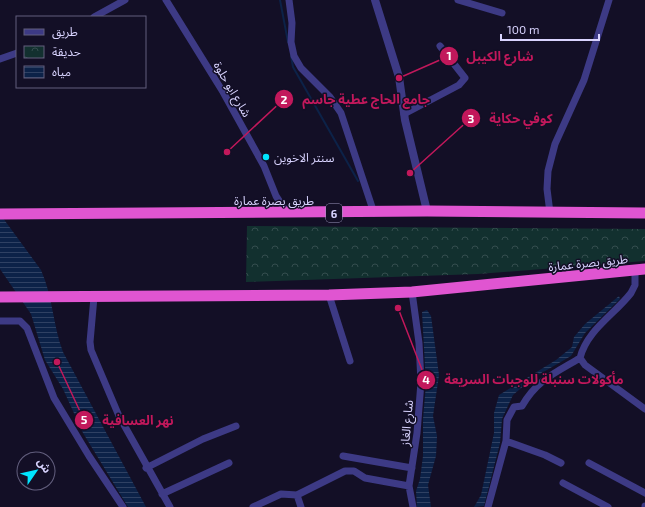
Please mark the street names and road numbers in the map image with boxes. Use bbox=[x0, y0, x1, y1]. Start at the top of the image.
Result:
street label: شارع ابو حلوة bbox=[209, 59, 254, 121]
street label: طريق بصرة عمارة bbox=[234, 193, 314, 209]
road number: 6 bbox=[326, 204, 342, 222]
street label: طريق بصرة عمارة bbox=[547, 251, 629, 275]
street label: شارع الغاز bbox=[397, 399, 418, 448]

